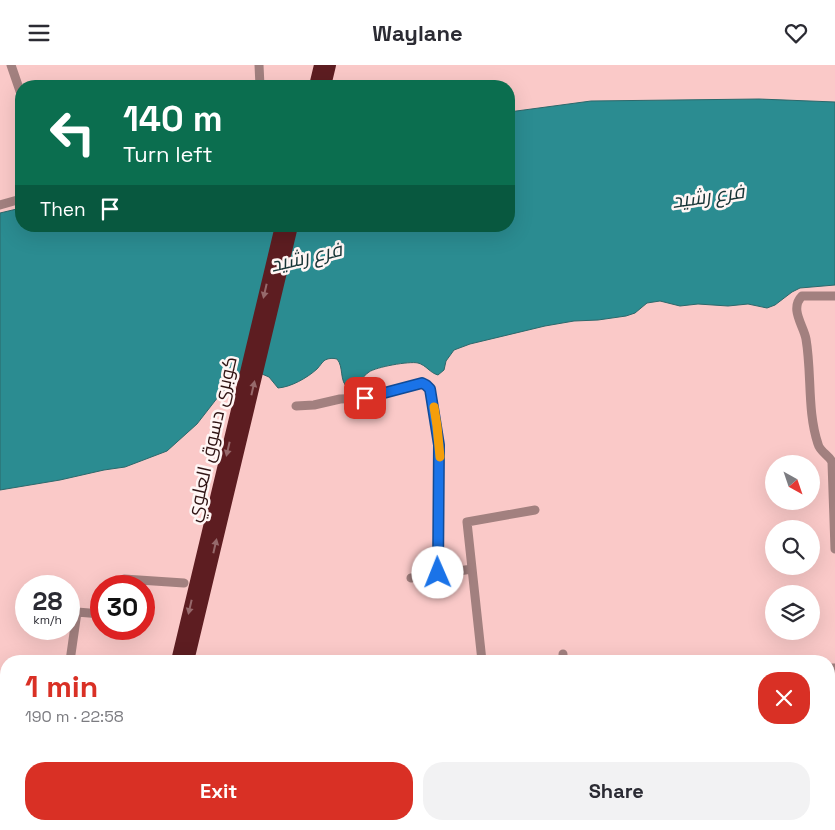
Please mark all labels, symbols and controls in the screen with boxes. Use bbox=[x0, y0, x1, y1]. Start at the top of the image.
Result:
icon: menu bbox=[25, 19, 53, 47]
text: Waylane bbox=[372, 19, 463, 47]
icon: heart bbox=[782, 19, 810, 47]
text: 140 m bbox=[123, 97, 223, 141]
icon: left bbox=[40, 100, 105, 165]
text: Turn left bbox=[123, 140, 213, 168]
water label: فرع رشيد bbox=[670, 178, 748, 215]
icon: arrive bbox=[96, 195, 124, 223]
text: Then bbox=[40, 197, 86, 222]
water label: فرع رشيد bbox=[268, 236, 346, 279]
one-way arrow bbox=[261, 283, 269, 298]
street label: كوبرى دسوق العلوي bbox=[180, 354, 245, 525]
pin bbox=[344, 377, 386, 419]
one-way arrow bbox=[249, 380, 257, 395]
icon: arrive bbox=[351, 384, 379, 412]
one-way arrow bbox=[224, 441, 232, 456]
north arrow bbox=[765, 455, 820, 510]
map controls bbox=[765, 455, 820, 640]
button: search bbox=[765, 520, 820, 575]
one-way arrow bbox=[211, 538, 219, 553]
position arrow bbox=[411, 546, 463, 598]
speed limit sign: 30 bbox=[90, 575, 155, 640]
text: 28 bbox=[33, 585, 62, 617]
button: layers bbox=[765, 585, 820, 640]
one-way arrow bbox=[186, 599, 194, 614]
text: km/h bbox=[33, 612, 62, 628]
text: 1 min bbox=[25, 667, 98, 706]
button: close bbox=[758, 672, 810, 724]
text: 190 m · 22:58 bbox=[25, 706, 124, 727]
button: Exit bbox=[25, 762, 413, 820]
button: Share bbox=[423, 762, 810, 820]

